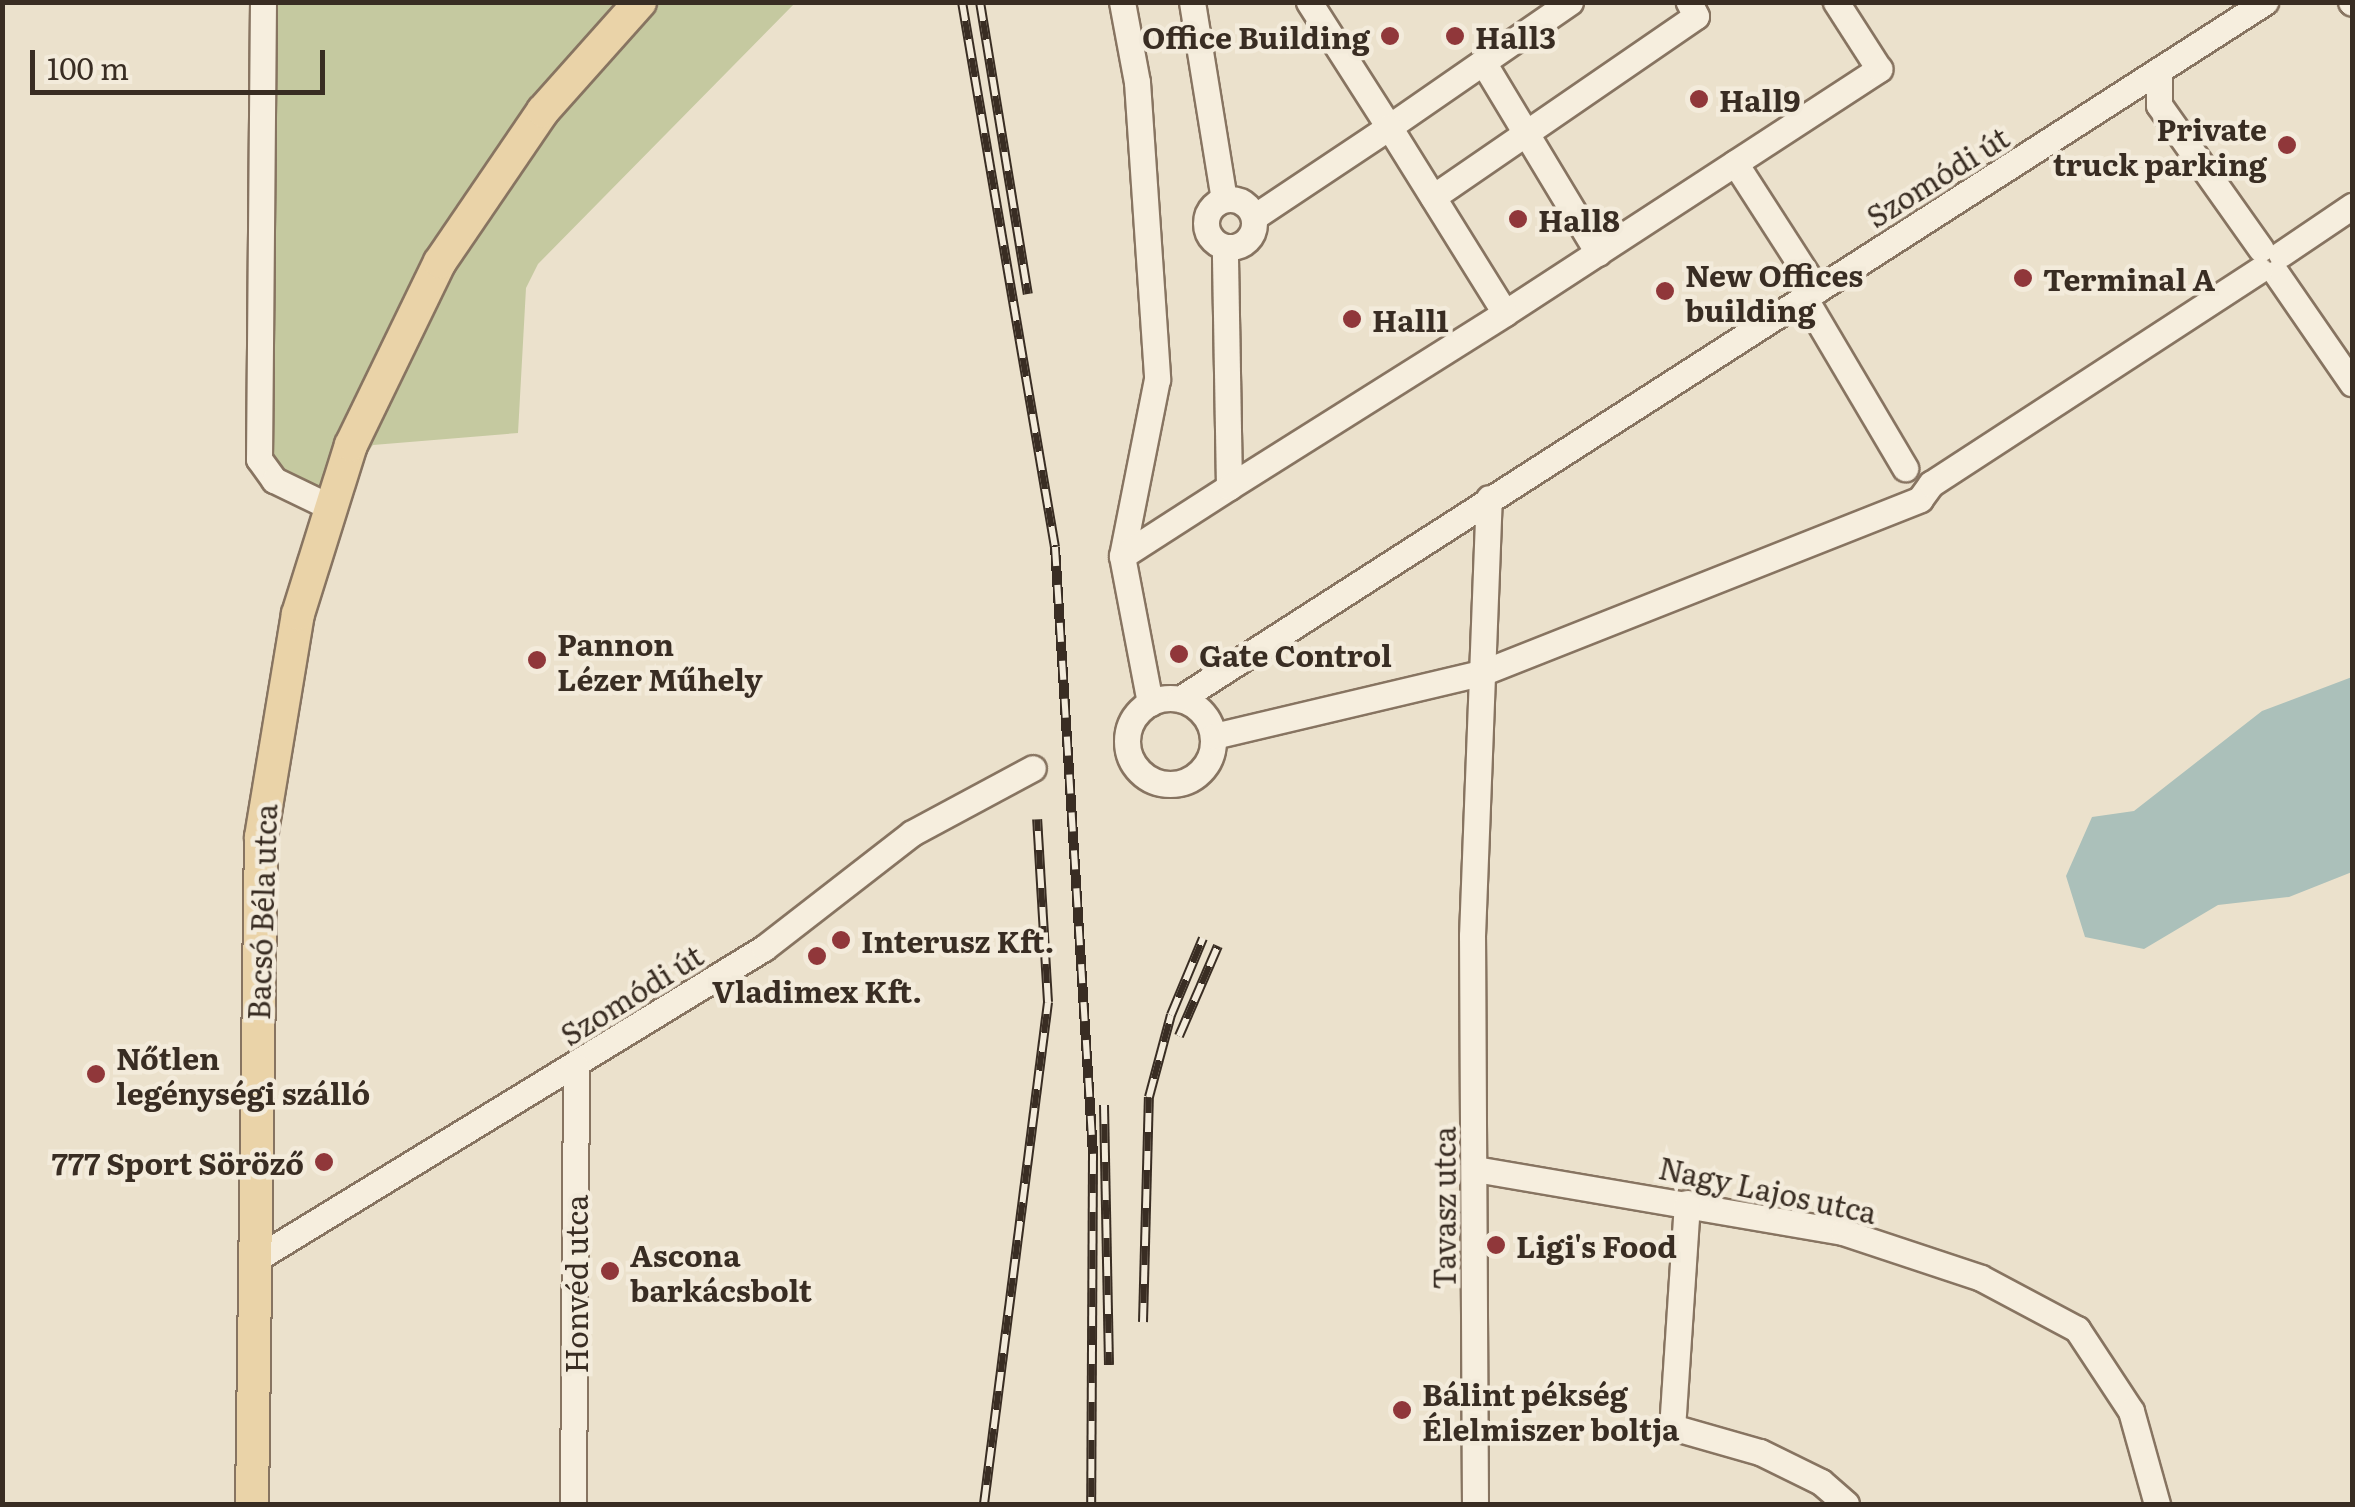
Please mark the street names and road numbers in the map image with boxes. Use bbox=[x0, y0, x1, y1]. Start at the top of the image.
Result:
street label: Szomódi út bbox=[1859, 118, 2015, 234]
street label: Bacsó Béla utca bbox=[239, 803, 283, 1021]
street label: Szomódi út bbox=[553, 936, 709, 1052]
street label: Tavasz utca bbox=[1425, 1126, 1461, 1290]
street label: Nagy Lajos utca bbox=[1656, 1148, 1880, 1230]
street label: Honvéd utca bbox=[557, 1194, 593, 1374]

